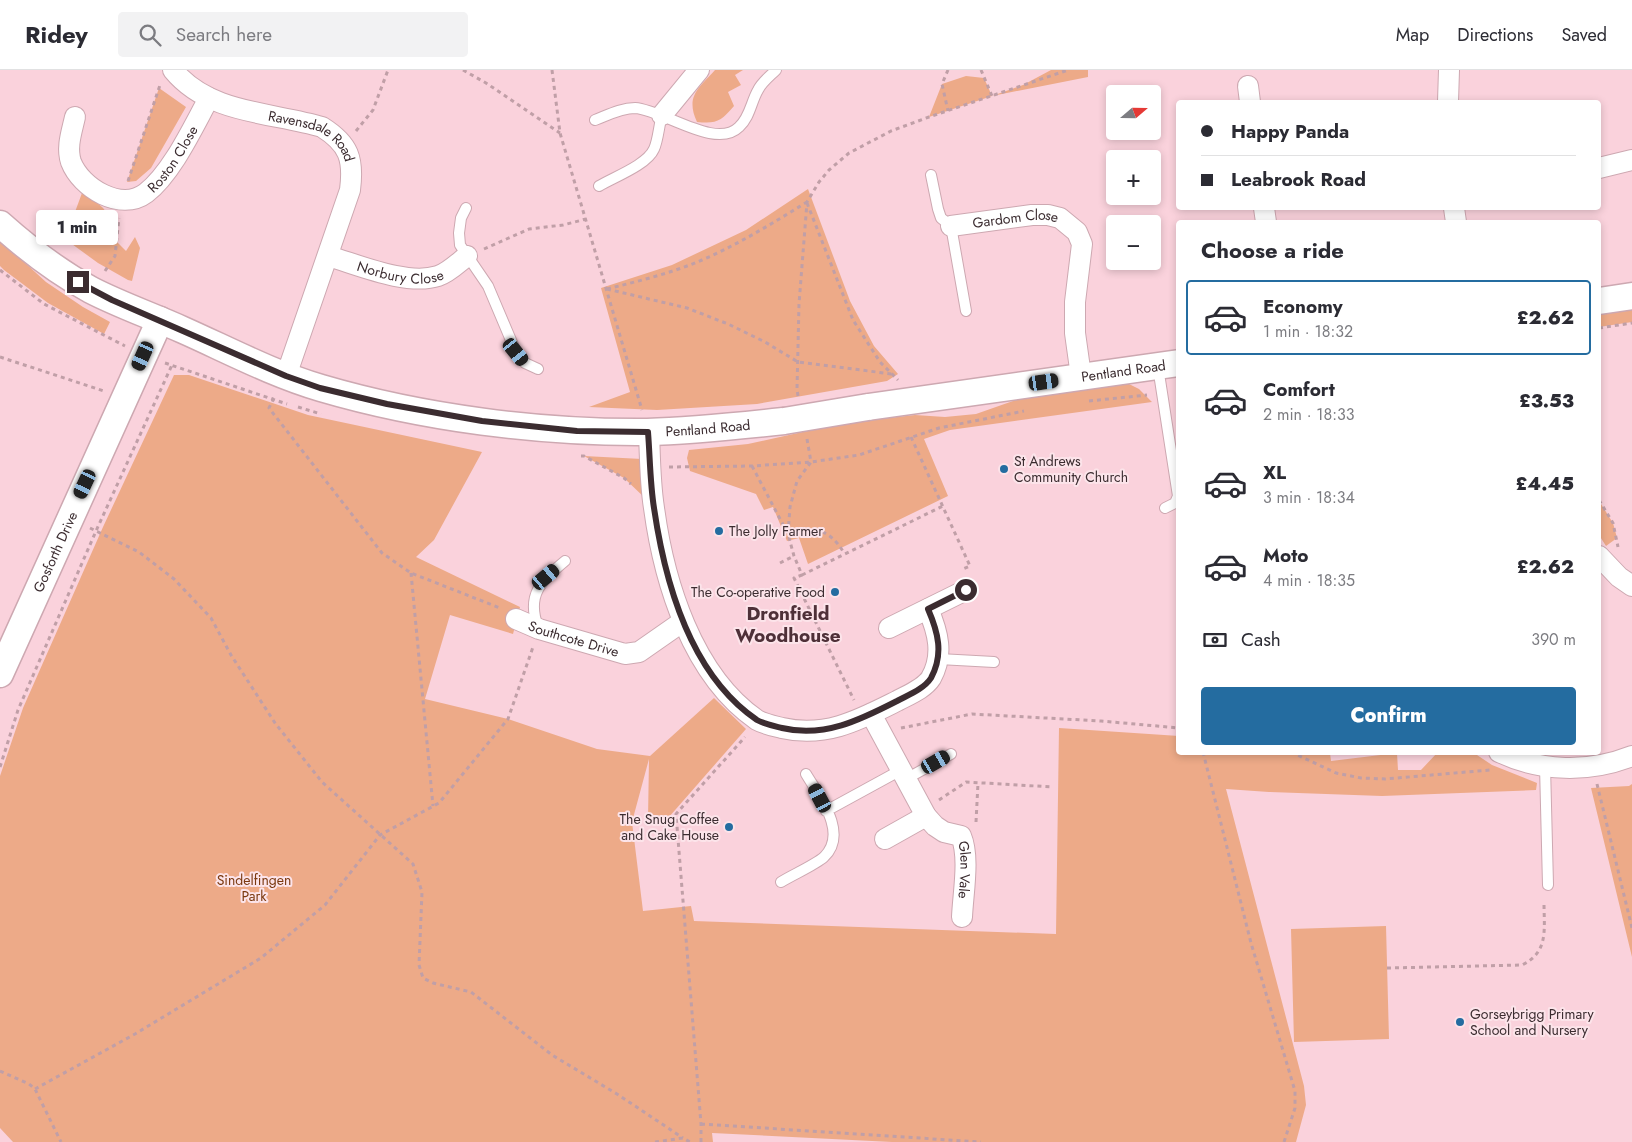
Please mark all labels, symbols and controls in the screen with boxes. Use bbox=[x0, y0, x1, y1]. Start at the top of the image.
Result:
search box bbox=[118, 12, 468, 57]
text: Ridey bbox=[25, 17, 88, 52]
icon: search bbox=[136, 21, 164, 49]
text: Search here bbox=[176, 21, 272, 48]
text: Map bbox=[1396, 22, 1429, 48]
text: Directions bbox=[1457, 22, 1533, 48]
text: Saved bbox=[1561, 22, 1607, 48]
north arrow bbox=[1106, 85, 1161, 140]
map controls bbox=[1106, 85, 1161, 270]
street label: Ravensdale Road bbox=[266, 105, 360, 164]
text: Happy Panda bbox=[1231, 118, 1349, 145]
street label: Roston Close bbox=[143, 122, 202, 197]
button: + bbox=[1106, 150, 1161, 205]
text: Leabrook Road bbox=[1231, 166, 1366, 193]
street label: Gardom Close bbox=[971, 205, 1061, 233]
callout: 1 min bbox=[37, 210, 119, 244]
button: − bbox=[1106, 215, 1161, 270]
text: 1 min bbox=[57, 216, 97, 239]
text: Choose a ride bbox=[1201, 234, 1344, 266]
street label: Norbury Close bbox=[355, 256, 447, 289]
route end bbox=[67, 271, 89, 293]
text: Economy bbox=[1263, 293, 1343, 320]
icon: car bbox=[1203, 295, 1248, 340]
text: £2.62 bbox=[1517, 304, 1574, 331]
text: 1 min · 18:32 bbox=[1263, 320, 1353, 343]
car bbox=[500, 336, 531, 368]
car bbox=[130, 339, 155, 373]
street label: Pentland Road bbox=[1080, 355, 1167, 387]
car bbox=[1028, 372, 1059, 392]
text: Comfort bbox=[1263, 376, 1335, 403]
icon: car bbox=[1203, 378, 1248, 423]
text: £3.53 bbox=[1519, 387, 1574, 414]
text: 2 min · 18:33 bbox=[1263, 403, 1355, 426]
street label: Pentland Road bbox=[665, 415, 751, 441]
place label: St Andrews Community Church bbox=[1014, 451, 1128, 487]
text: XL bbox=[1263, 459, 1286, 486]
icon: car bbox=[1203, 461, 1248, 506]
marker: St Andrews Community Church bbox=[998, 463, 1010, 475]
car bbox=[71, 467, 98, 501]
text: £4.45 bbox=[1515, 470, 1574, 497]
text: 3 min · 18:34 bbox=[1263, 486, 1355, 509]
street label: Gosforth Drive bbox=[28, 508, 82, 596]
place label: The Jolly Farmer bbox=[729, 521, 823, 541]
marker: The Jolly Farmer bbox=[713, 525, 725, 537]
text: Moto bbox=[1263, 542, 1308, 569]
icon: car bbox=[1203, 544, 1248, 589]
text: £2.62 bbox=[1517, 553, 1574, 580]
car bbox=[529, 562, 562, 592]
text: 4 min · 18:35 bbox=[1263, 569, 1355, 592]
route start bbox=[955, 579, 977, 601]
place label: The Co-operative Food bbox=[691, 582, 825, 602]
marker: The Co-operative Food bbox=[829, 586, 841, 598]
district label: Dronfield Woodhouse bbox=[735, 600, 841, 649]
street label: Southcote Drive bbox=[525, 615, 621, 662]
icon: cash bbox=[1201, 626, 1229, 654]
text: Cash bbox=[1241, 626, 1281, 653]
text: 390 m bbox=[1531, 628, 1576, 651]
button: Confirm bbox=[1201, 687, 1576, 745]
car bbox=[919, 748, 952, 776]
car bbox=[806, 781, 833, 815]
place label: The Snug Coffee and Cake House bbox=[620, 809, 719, 845]
marker: The Snug Coffee and Cake House bbox=[723, 821, 735, 833]
street label: Glen Vale bbox=[953, 839, 976, 900]
park label: Sindelfingen Park bbox=[217, 870, 291, 906]
place label: Gorseybrigg Primary School and Nursery bbox=[1470, 1004, 1594, 1040]
marker: Gorseybrigg Primary School and Nursery bbox=[1454, 1016, 1466, 1028]

